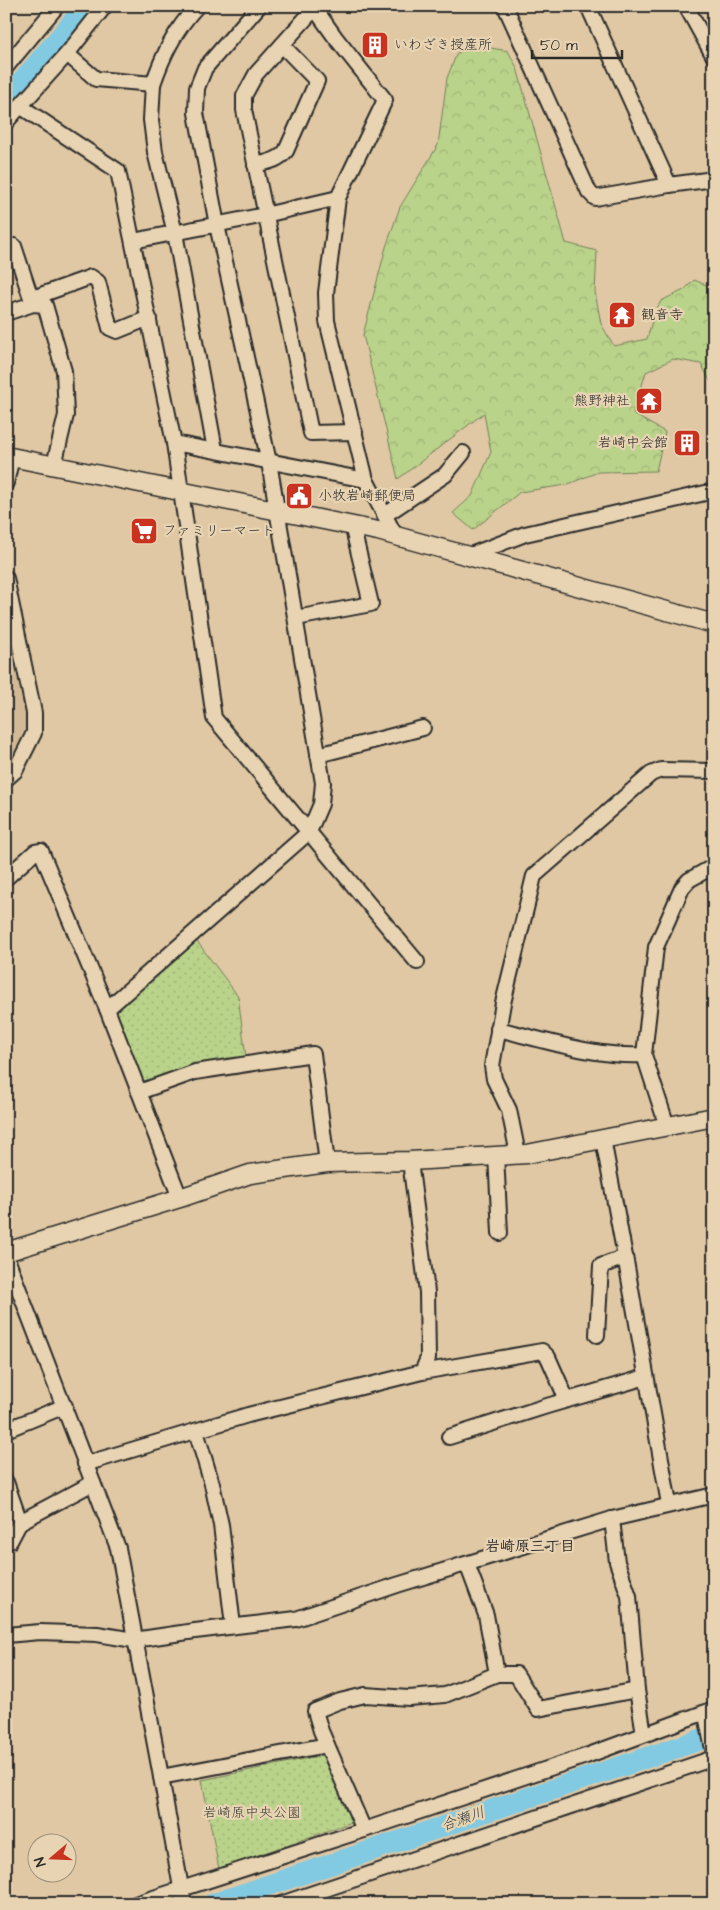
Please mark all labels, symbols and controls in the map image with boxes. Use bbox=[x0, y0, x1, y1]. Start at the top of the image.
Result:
scale bar bbox=[532, 28, 622, 60]
building icon: いわざき授産所 bbox=[360, 30, 390, 60]
place label: いわざき授産所 bbox=[394, 35, 492, 55]
text: 50 m bbox=[540, 35, 578, 56]
temple icon: 観音寺 bbox=[607, 300, 637, 330]
place label: 観音寺 bbox=[641, 305, 683, 325]
temple icon: 熊野神社 bbox=[634, 386, 664, 416]
place label: 熊野神社 bbox=[574, 391, 630, 411]
building icon: 岩崎中会館 bbox=[672, 428, 702, 458]
place label: 岩崎中会館 bbox=[598, 433, 668, 453]
public building icon: 小牧岩崎郵便局 bbox=[284, 481, 314, 511]
place label: 小牧岩崎郵便局 bbox=[318, 486, 416, 506]
supermarket icon: ファミリーマート bbox=[129, 516, 159, 546]
place label: ファミリーマート bbox=[163, 521, 275, 541]
district label: 岩崎原三丁目 bbox=[485, 1536, 575, 1557]
water label: 合瀬川 bbox=[438, 1802, 488, 1836]
park label: 岩崎原中央公園 bbox=[203, 1803, 301, 1823]
north arrow bbox=[28, 1832, 78, 1882]
text: N bbox=[30, 1854, 52, 1869]

